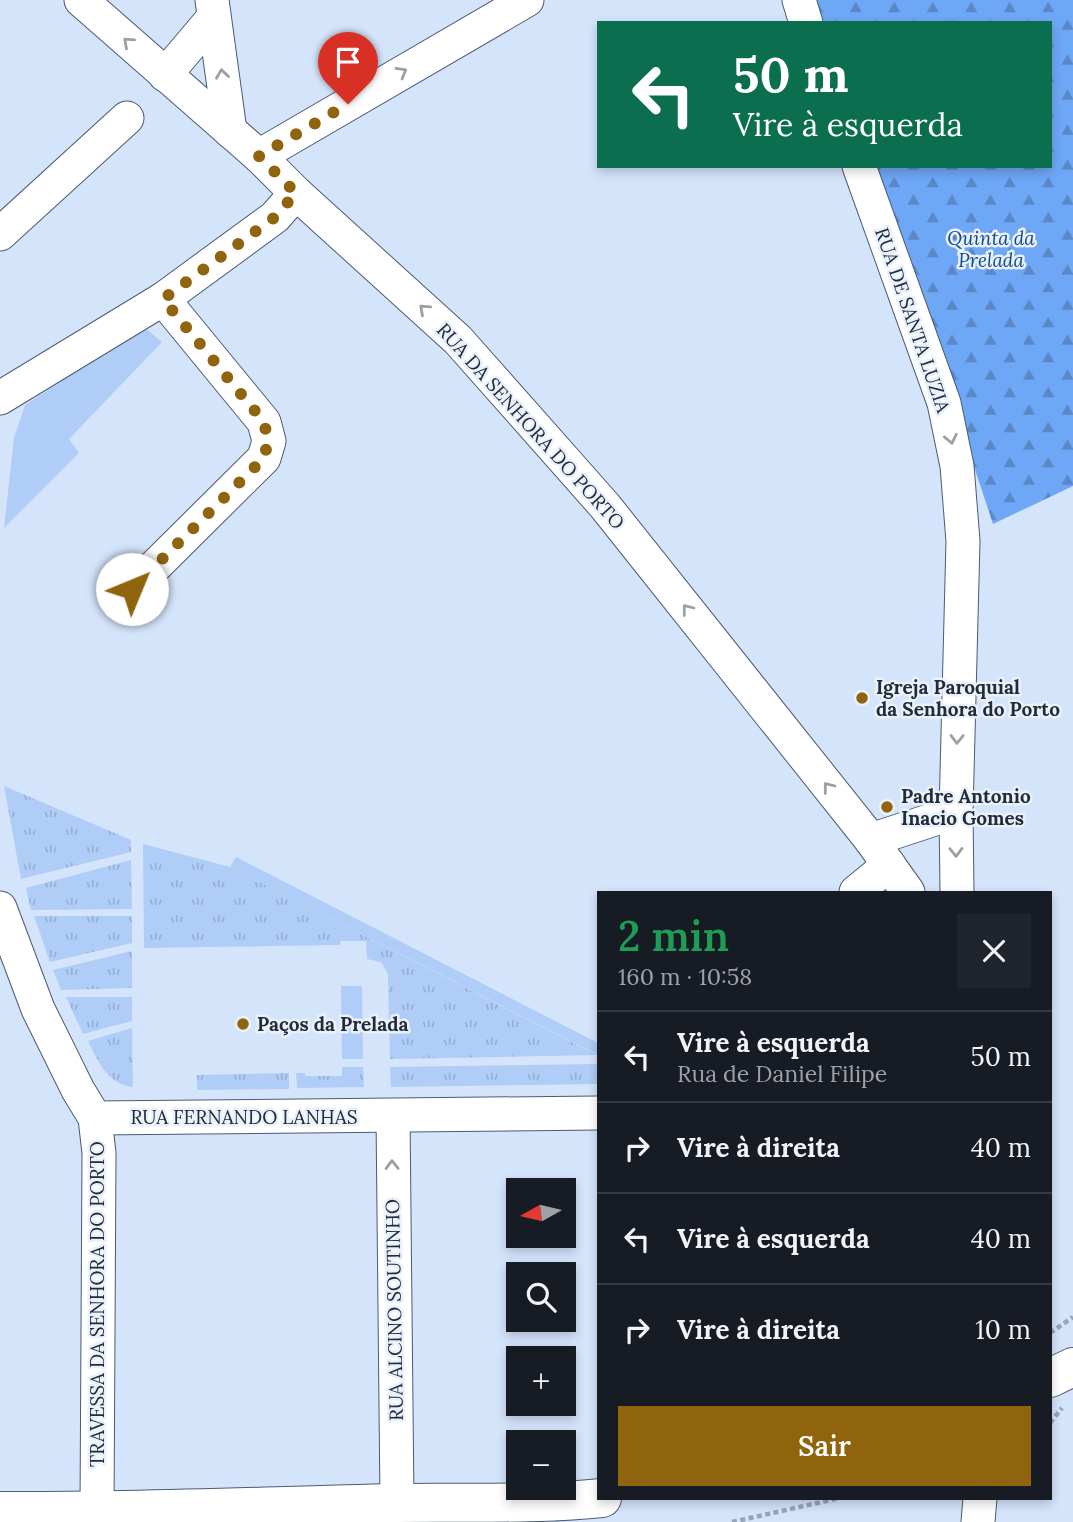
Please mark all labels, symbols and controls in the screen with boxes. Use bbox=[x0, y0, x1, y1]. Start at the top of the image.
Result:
pin bbox=[318, 32, 378, 104]
one-way arrow bbox=[123, 38, 136, 50]
icon: arrive bbox=[329, 43, 367, 81]
text: 50 m bbox=[733, 43, 849, 105]
icon: left bbox=[618, 49, 709, 140]
one-way arrow bbox=[215, 68, 230, 80]
one-way arrow bbox=[395, 68, 408, 81]
text: Vire à esquerda bbox=[733, 104, 963, 145]
street label: RUA DE SANTA LUZIA bbox=[870, 224, 956, 417]
park label: Quinta da Prelada bbox=[947, 226, 1035, 272]
one-way arrow bbox=[419, 305, 432, 317]
street label: RUA DA SENHORA DO PORTO bbox=[432, 318, 630, 534]
one-way arrow bbox=[943, 433, 958, 445]
position arrow bbox=[95, 552, 169, 626]
one-way arrow bbox=[682, 604, 695, 616]
place label: Igreja Paroquial da Senhora do Porto bbox=[876, 675, 1060, 721]
marker: Igreja Paroquial da Senhora do Porto bbox=[854, 690, 870, 706]
one-way arrow bbox=[950, 734, 965, 745]
one-way arrow bbox=[824, 782, 837, 795]
place label: Padre Antonio Inacio Gomes bbox=[901, 784, 1031, 830]
marker: Padre Antonio Inacio Gomes bbox=[879, 799, 895, 815]
one-way arrow bbox=[948, 848, 964, 858]
text: 2 min bbox=[618, 909, 729, 963]
button: close bbox=[957, 914, 1031, 988]
text: 160 m · 10:58 bbox=[618, 962, 752, 991]
place label: Paços da Prelada bbox=[257, 1012, 409, 1036]
marker: Paços da Prelada bbox=[235, 1016, 251, 1032]
text: Vire à esquerda bbox=[677, 1026, 870, 1059]
icon: left bbox=[618, 1038, 656, 1076]
text: 50 m bbox=[971, 1040, 1031, 1073]
text: Rua de Daniel Filipe bbox=[677, 1059, 887, 1088]
street label: RUA FERNANDO LANHAS bbox=[131, 1105, 357, 1129]
icon: right bbox=[618, 1129, 656, 1167]
text: Vire à direita bbox=[677, 1131, 840, 1164]
text: 40 m bbox=[971, 1131, 1031, 1164]
street label: TRAVESSA DA SENHORA DO PORTO bbox=[85, 1141, 109, 1467]
one-way arrow bbox=[385, 1160, 400, 1171]
north arrow bbox=[506, 1178, 576, 1248]
map controls bbox=[506, 1178, 576, 1500]
street label: RUA ALCINO SOUTINHO bbox=[380, 1199, 408, 1421]
icon: left bbox=[618, 1220, 656, 1258]
text: Vire à esquerda bbox=[677, 1222, 870, 1255]
text: 40 m bbox=[971, 1222, 1031, 1255]
button: search bbox=[506, 1262, 576, 1332]
icon: right bbox=[618, 1311, 656, 1349]
text: Vire à direita bbox=[677, 1313, 840, 1346]
text: 10 m bbox=[975, 1313, 1031, 1346]
button: + bbox=[506, 1346, 576, 1416]
button: Sair bbox=[618, 1406, 1031, 1486]
button: − bbox=[506, 1430, 576, 1500]

